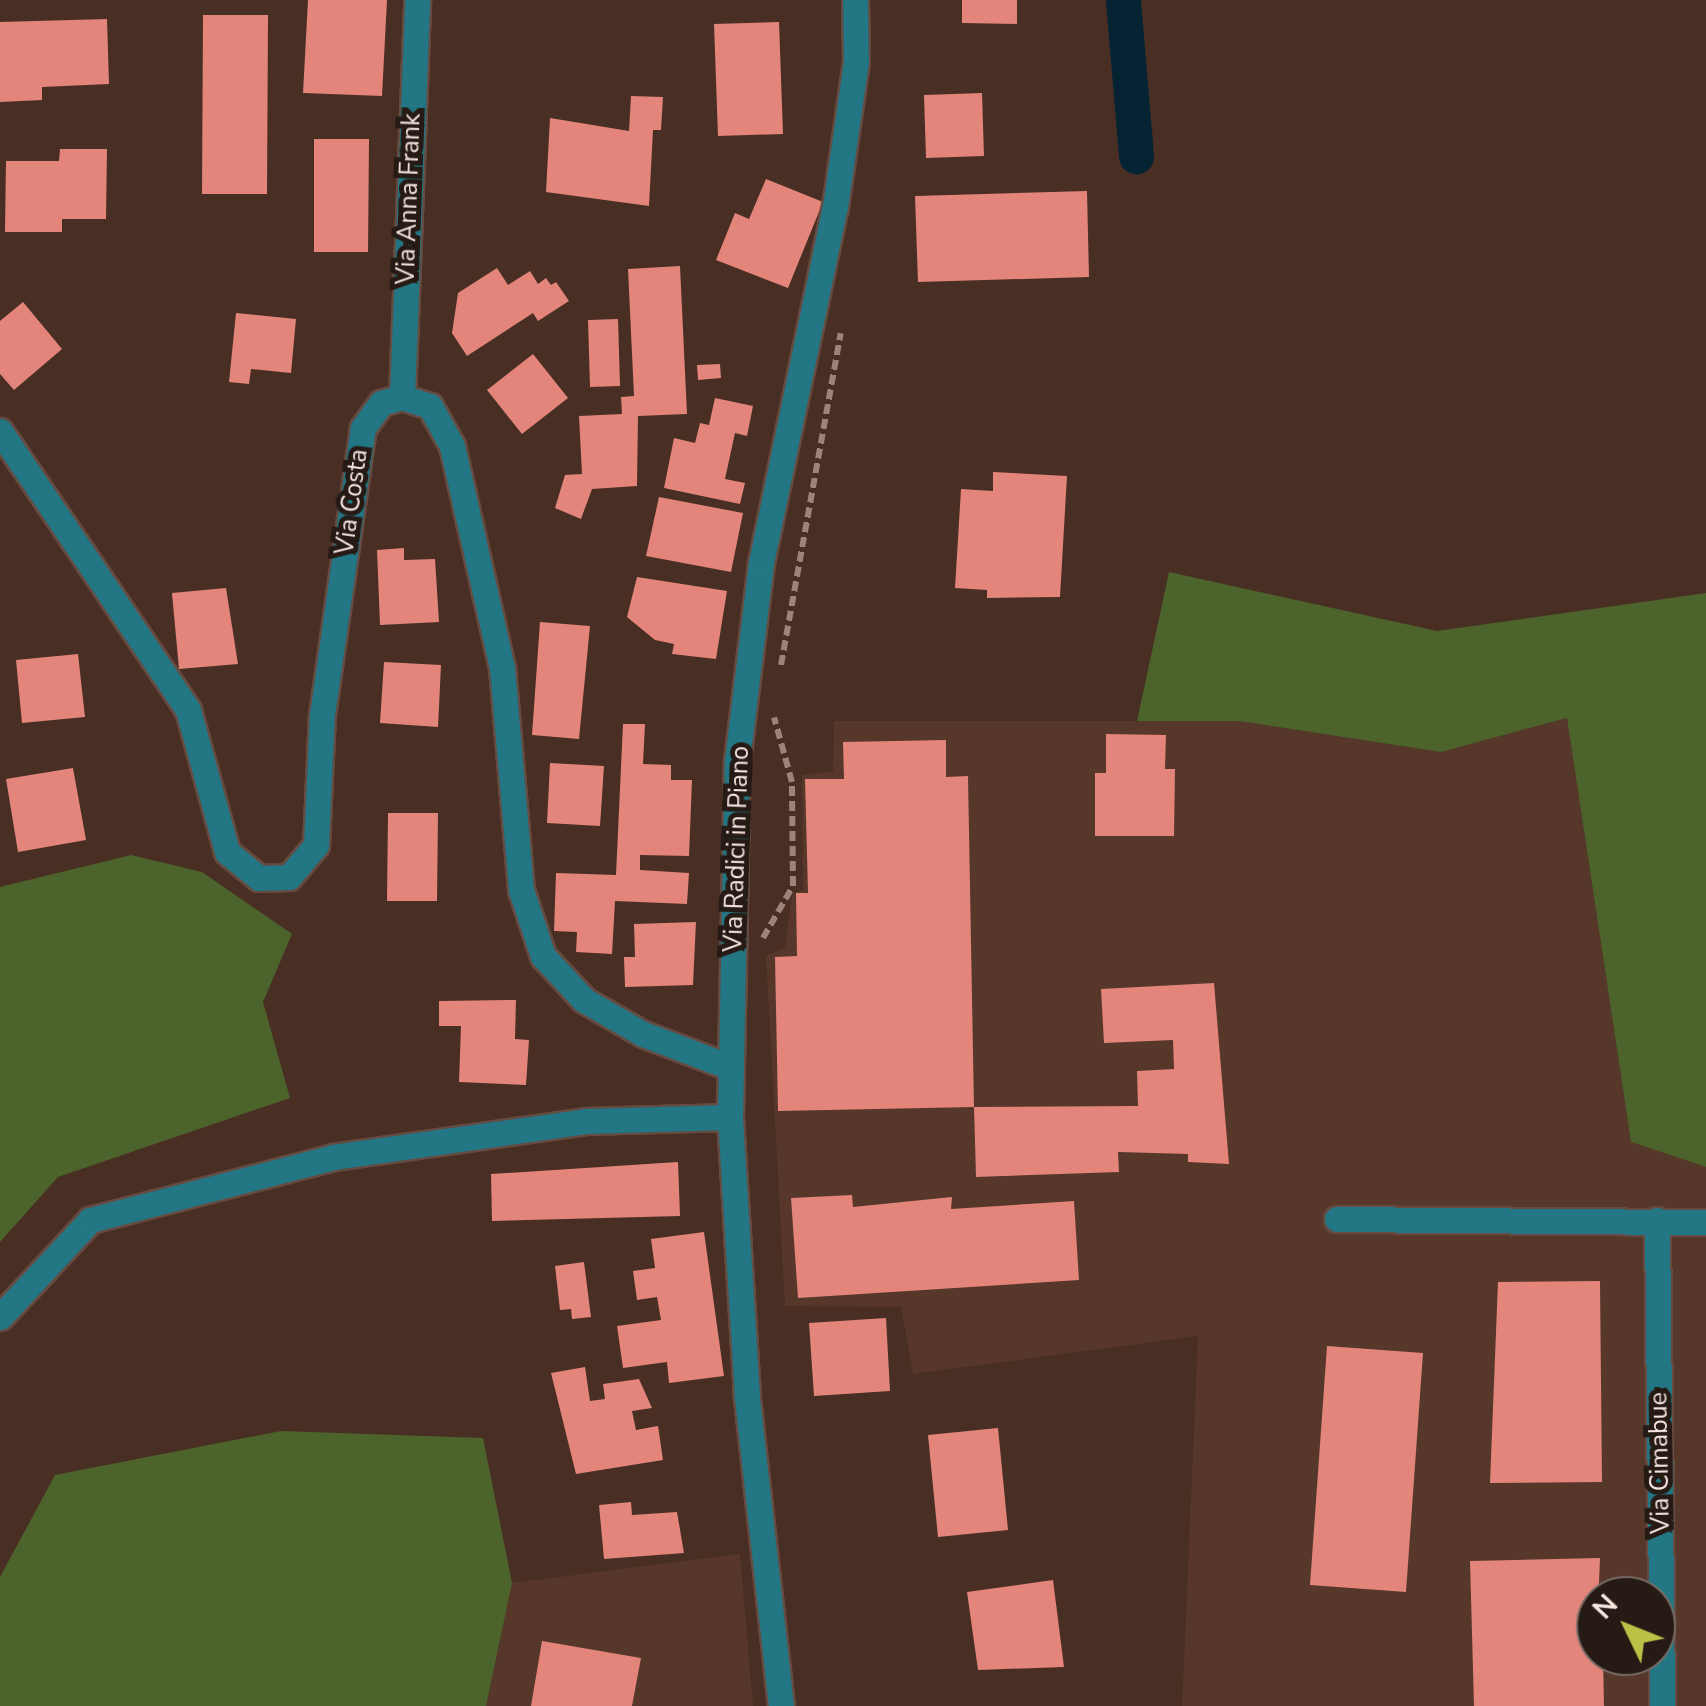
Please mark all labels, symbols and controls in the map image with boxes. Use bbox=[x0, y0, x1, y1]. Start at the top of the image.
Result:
street label: Via Anna Frank bbox=[391, 113, 427, 285]
street label: Via Costa bbox=[330, 447, 374, 557]
street label: Via Radici in Piano bbox=[718, 745, 756, 953]
street label: Via Cimabue bbox=[1644, 1392, 1676, 1534]
north arrow bbox=[1576, 1576, 1676, 1676]
text: N bbox=[1584, 1586, 1627, 1628]

